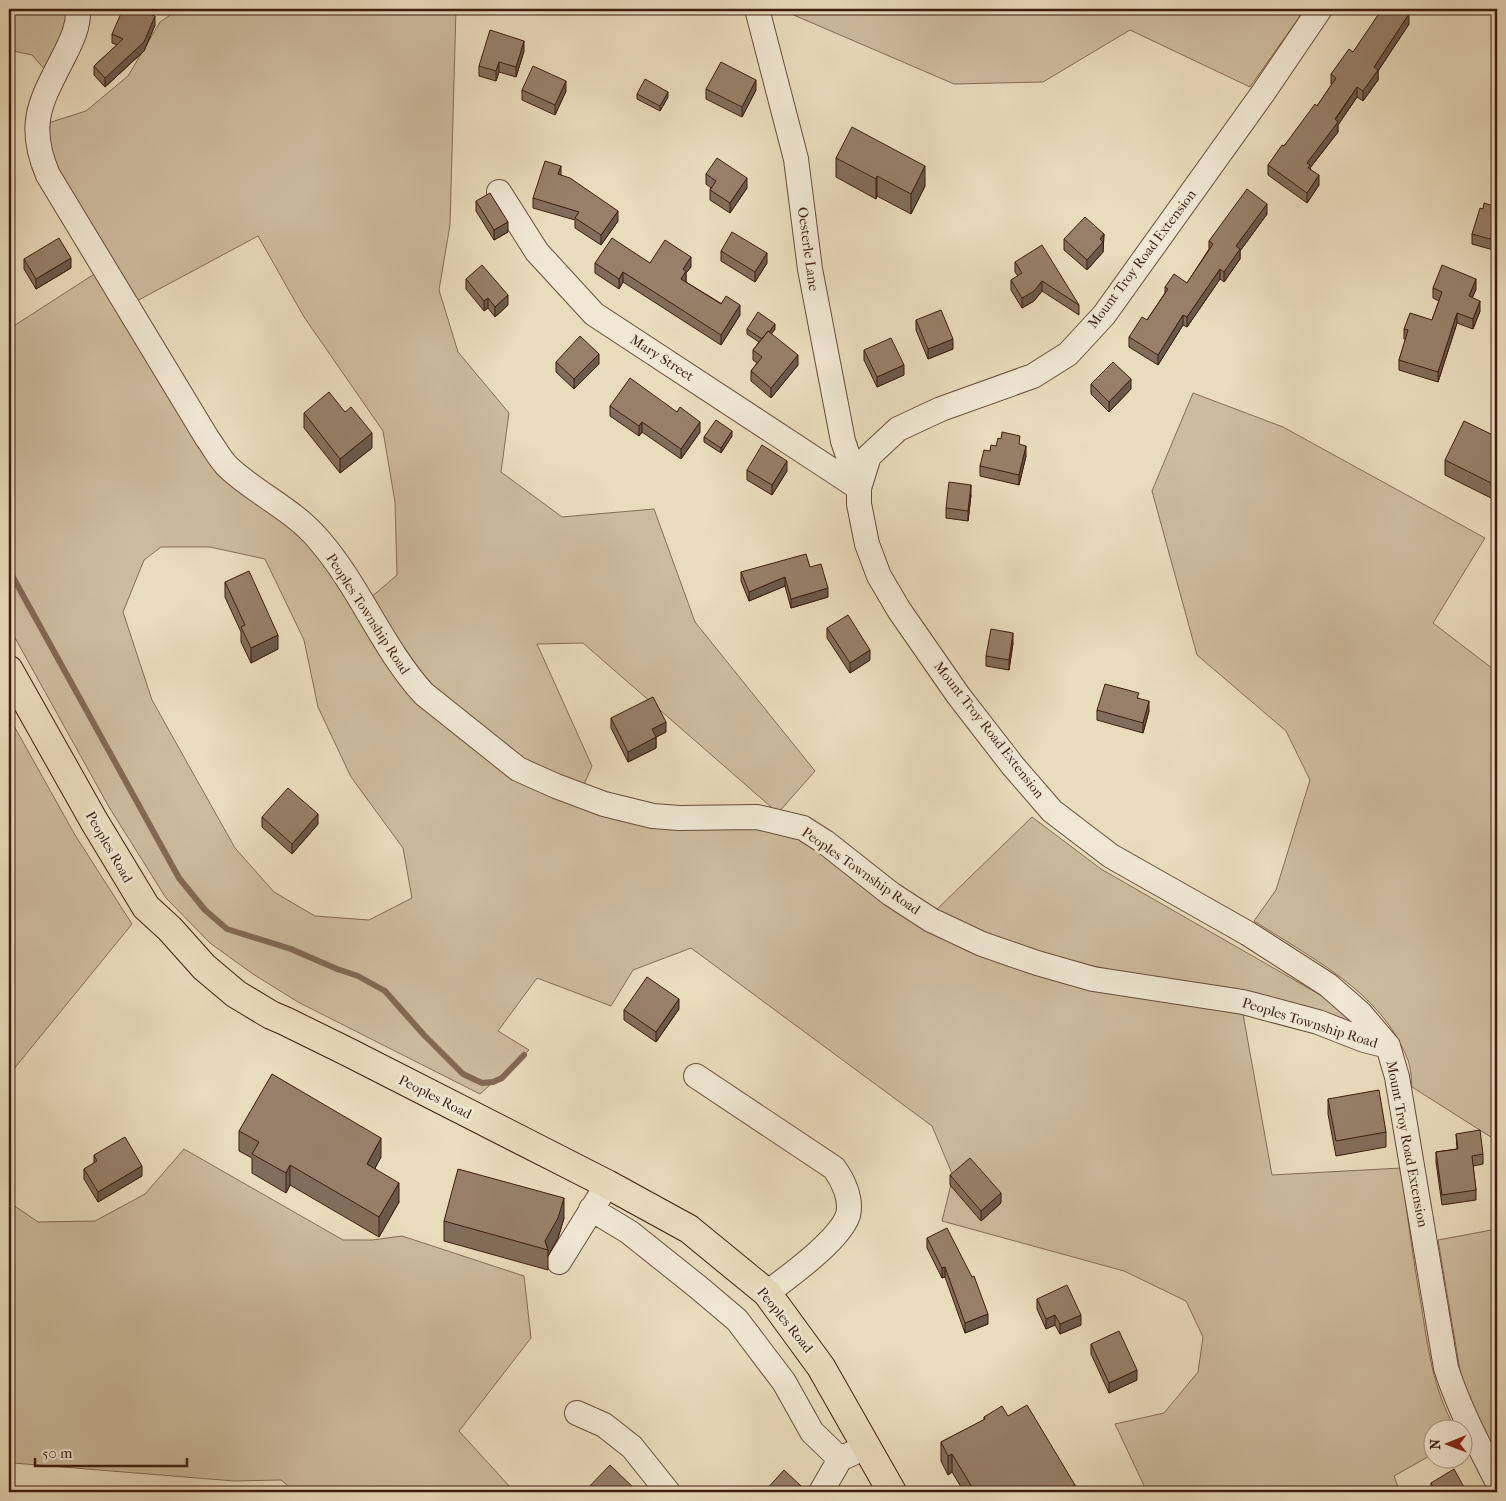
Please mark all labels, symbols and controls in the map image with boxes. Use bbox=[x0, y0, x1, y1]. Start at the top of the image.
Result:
street label: Mount Troy Road Extension bbox=[1084, 186, 1200, 332]
street label: Oesterle Lane bbox=[794, 206, 822, 292]
street label: Mary Street bbox=[627, 331, 697, 385]
street label: Peoples Township Road bbox=[323, 550, 414, 678]
street label: Mount Troy Road Extension bbox=[930, 658, 1048, 802]
street label: Peoples Road bbox=[82, 808, 136, 886]
street label: Peoples Township Road bbox=[798, 824, 924, 919]
street label: Peoples Township Road bbox=[1240, 994, 1380, 1052]
street label: Mount Troy Road Extension bbox=[1382, 1059, 1432, 1229]
street label: Peoples Road bbox=[396, 1071, 475, 1123]
street label: Peoples Road bbox=[753, 1284, 817, 1357]
north arrow bbox=[1424, 1418, 1474, 1468]
scale bar bbox=[35, 1436, 188, 1468]
text: N bbox=[1427, 1438, 1444, 1450]
text: 50 m bbox=[42, 1444, 73, 1462]

